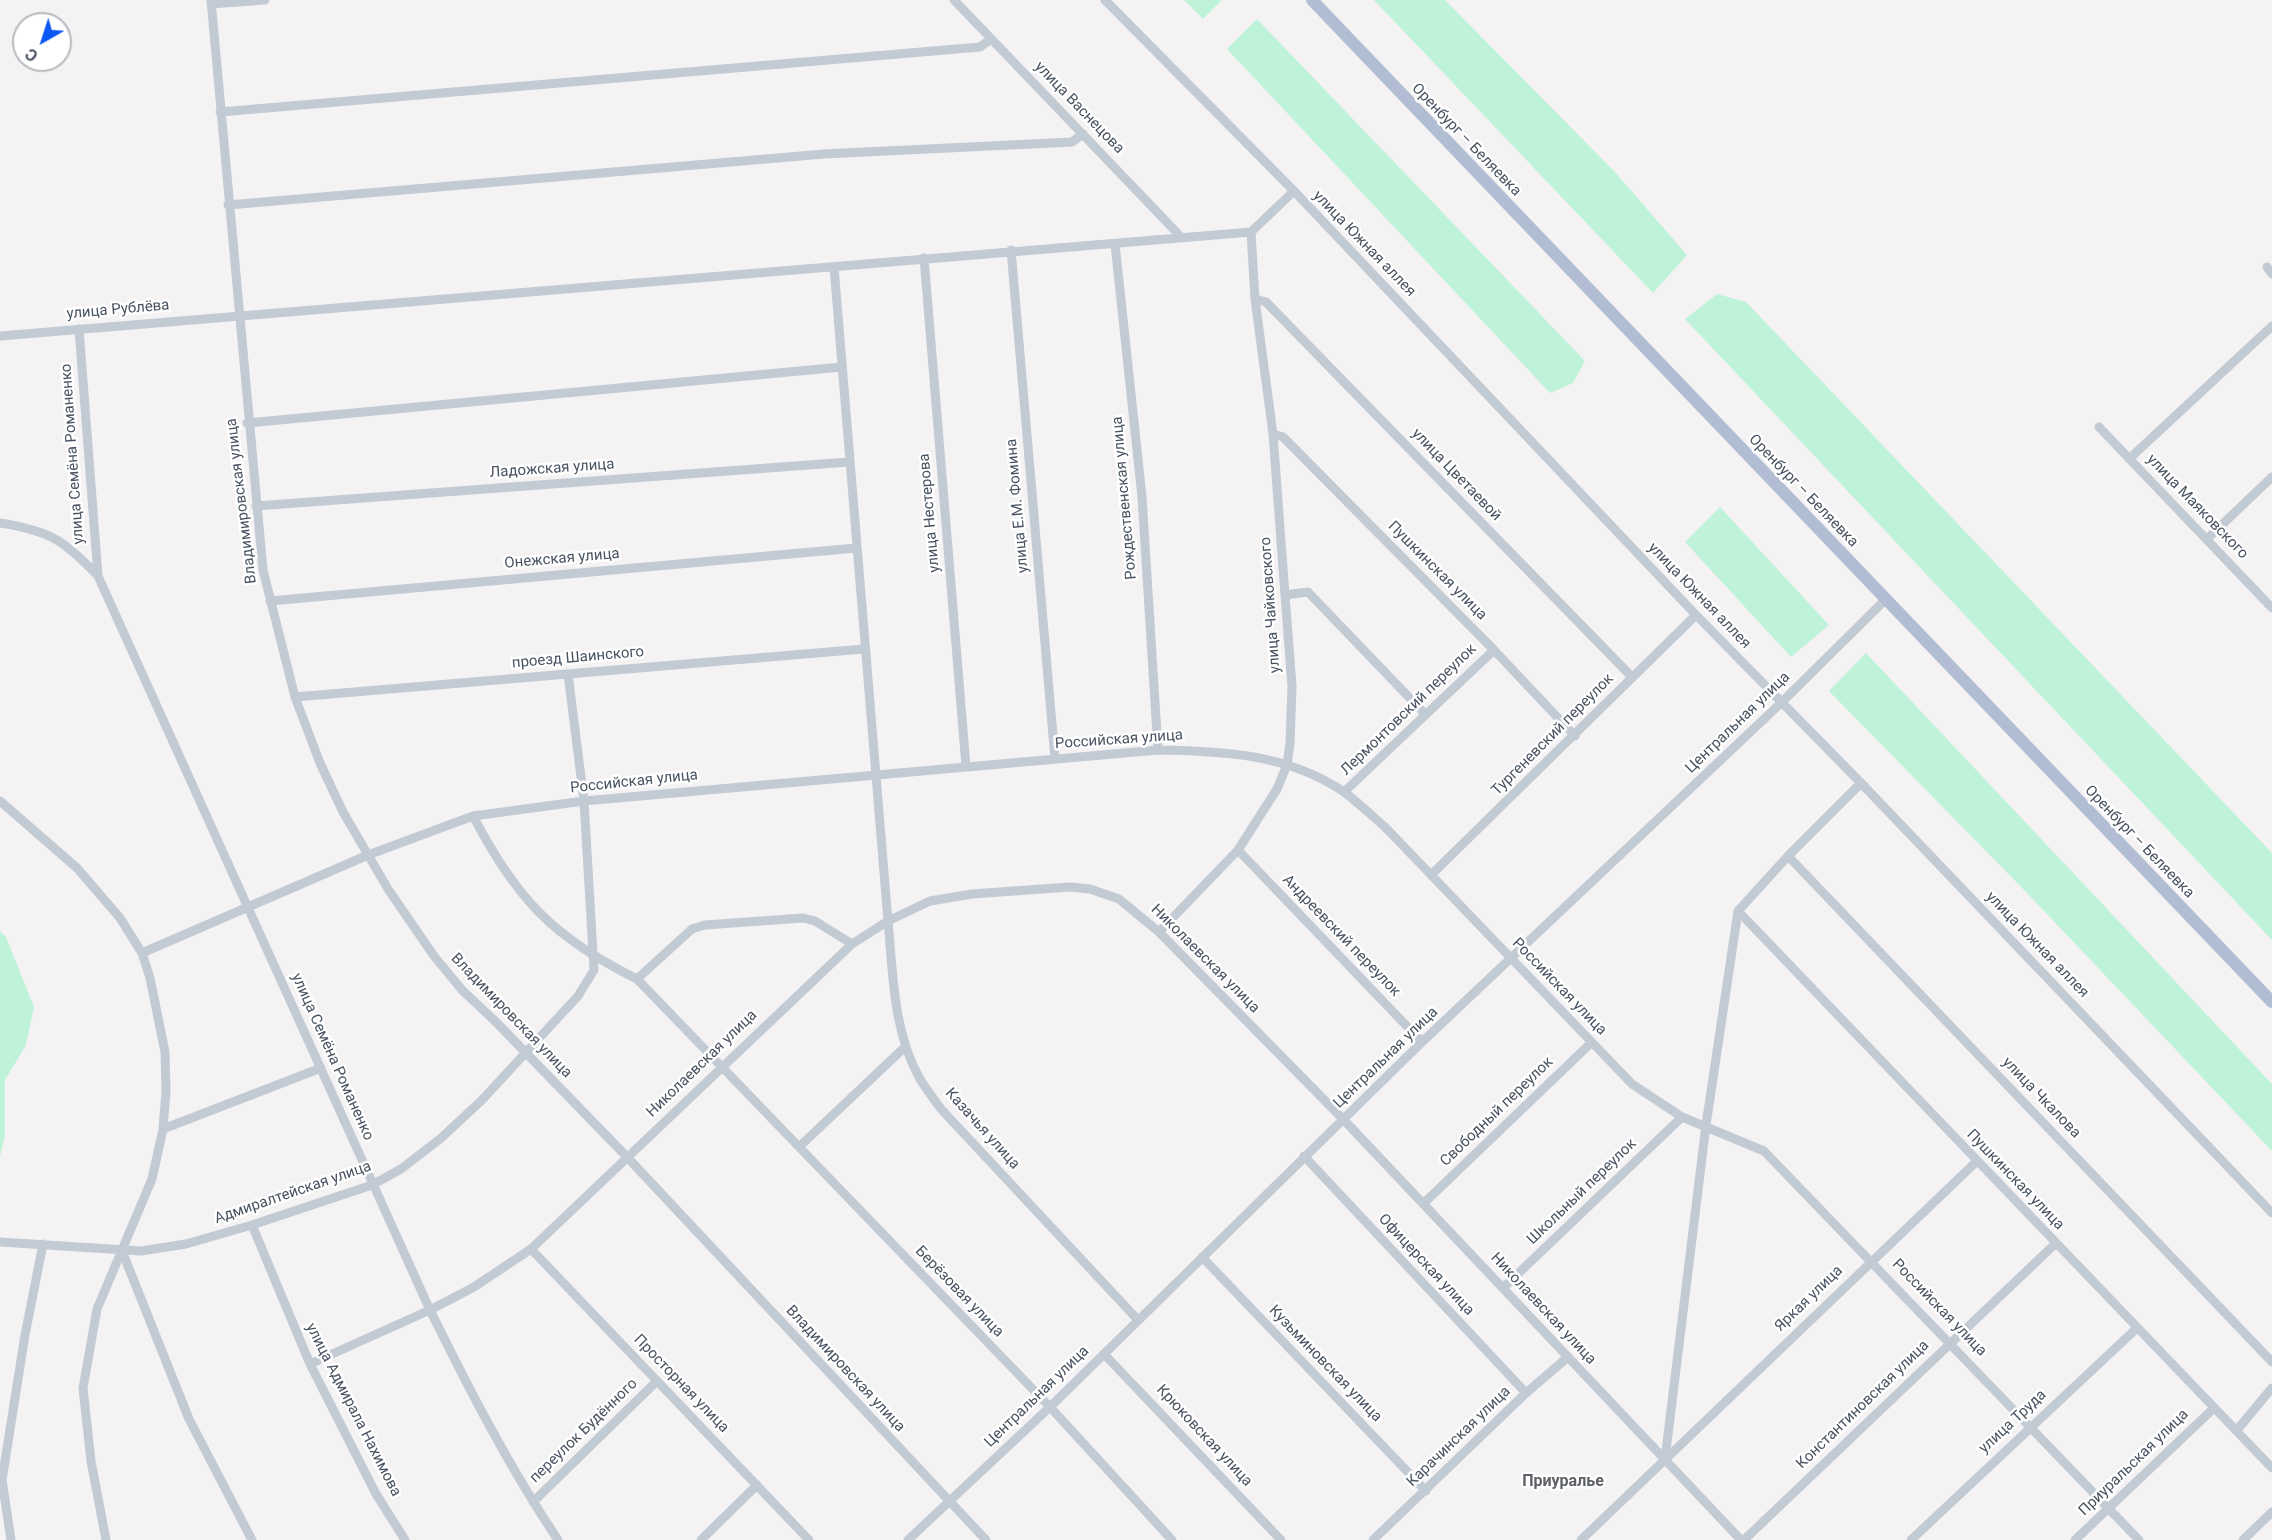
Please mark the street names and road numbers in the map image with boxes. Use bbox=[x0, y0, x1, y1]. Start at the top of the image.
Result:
street label: улица Васнецова bbox=[1030, 58, 1128, 158]
street label: Оренбург – Беляевка bbox=[1407, 80, 1525, 200]
street label: улица Южная аллея bbox=[1309, 187, 1419, 301]
street label: улица Рублёва bbox=[66, 297, 170, 323]
street label: улица Семёна Романенко bbox=[58, 363, 88, 545]
street label: Рождественская улица bbox=[1109, 416, 1141, 580]
street label: Владимировская улица bbox=[223, 417, 261, 585]
street label: улица Цветаевой bbox=[1407, 425, 1505, 525]
street label: Оренбург – Беляевка bbox=[1744, 431, 1862, 551]
street label: улица Е.М. Фомина bbox=[1003, 438, 1033, 574]
street label: улица Маяковского bbox=[2142, 451, 2252, 563]
street label: улица Нестерова bbox=[916, 453, 944, 573]
street label: Ладожская улица bbox=[489, 456, 615, 482]
street label: Пушкинская улица bbox=[1384, 518, 1490, 624]
street label: улица Чайковского bbox=[1257, 536, 1285, 674]
street label: улица Южная аллея bbox=[1644, 539, 1754, 653]
street label: Онежская улица bbox=[504, 545, 620, 573]
street label: Лермонтовский переулок bbox=[1338, 641, 1480, 779]
street label: проезд Шаинского bbox=[511, 643, 645, 673]
street label: Центральная улица bbox=[1682, 669, 1794, 777]
street label: Тургеневский переулок bbox=[1488, 670, 1618, 800]
street label: Российская улица bbox=[1054, 727, 1184, 753]
street label: Российская улица bbox=[569, 766, 699, 798]
street label: Оренбург – Беляевка bbox=[2080, 782, 2198, 902]
street label: Андреевский переулок bbox=[1278, 871, 1404, 1001]
street label: улица Южная аллея bbox=[1982, 888, 2092, 1002]
street label: Николаевская улица bbox=[1147, 901, 1263, 1017]
street label: Российская улица bbox=[1508, 935, 1610, 1039]
street label: Владимировская улица bbox=[447, 950, 575, 1082]
street label: улица Семёна Романенко bbox=[287, 971, 377, 1143]
street label: Центральная улица bbox=[1330, 1004, 1442, 1112]
street label: Николаевская улица bbox=[643, 1007, 761, 1121]
street label: Свободный переулок bbox=[1437, 1053, 1557, 1171]
street label: улица Чкалова bbox=[1998, 1054, 2084, 1142]
street label: Казачья улица bbox=[941, 1085, 1023, 1173]
street label: Пушкинская улица bbox=[1962, 1126, 2068, 1234]
street label: Школьный переулок bbox=[1524, 1135, 1640, 1249]
street label: Адмиралтейская улица bbox=[212, 1158, 374, 1228]
street label: Офицерская улица bbox=[1374, 1210, 1478, 1320]
street label: Берёзовая улица bbox=[911, 1243, 1007, 1341]
street label: Николаевская улица bbox=[1487, 1249, 1599, 1369]
street label: Российская улица bbox=[1888, 1256, 1990, 1360]
street label: Яркая улица bbox=[1771, 1262, 1847, 1336]
street label: Владимировская улица bbox=[782, 1302, 908, 1436]
street label: Кузьминовская улица bbox=[1265, 1302, 1385, 1426]
street label: улица Адмирала Нахимова bbox=[301, 1320, 405, 1500]
street label: Просторная улица bbox=[630, 1331, 732, 1437]
street label: Константиновская улица bbox=[1793, 1337, 1933, 1473]
street label: Центральная улица bbox=[981, 1343, 1093, 1451]
street label: переулок Будённого bbox=[527, 1375, 641, 1487]
street label: Крюковская улица bbox=[1152, 1381, 1256, 1491]
street label: Карачинская улица bbox=[1403, 1383, 1515, 1491]
street label: улица Труда bbox=[1976, 1386, 2050, 1458]
street label: Приуральская улица bbox=[2075, 1406, 2193, 1520]

